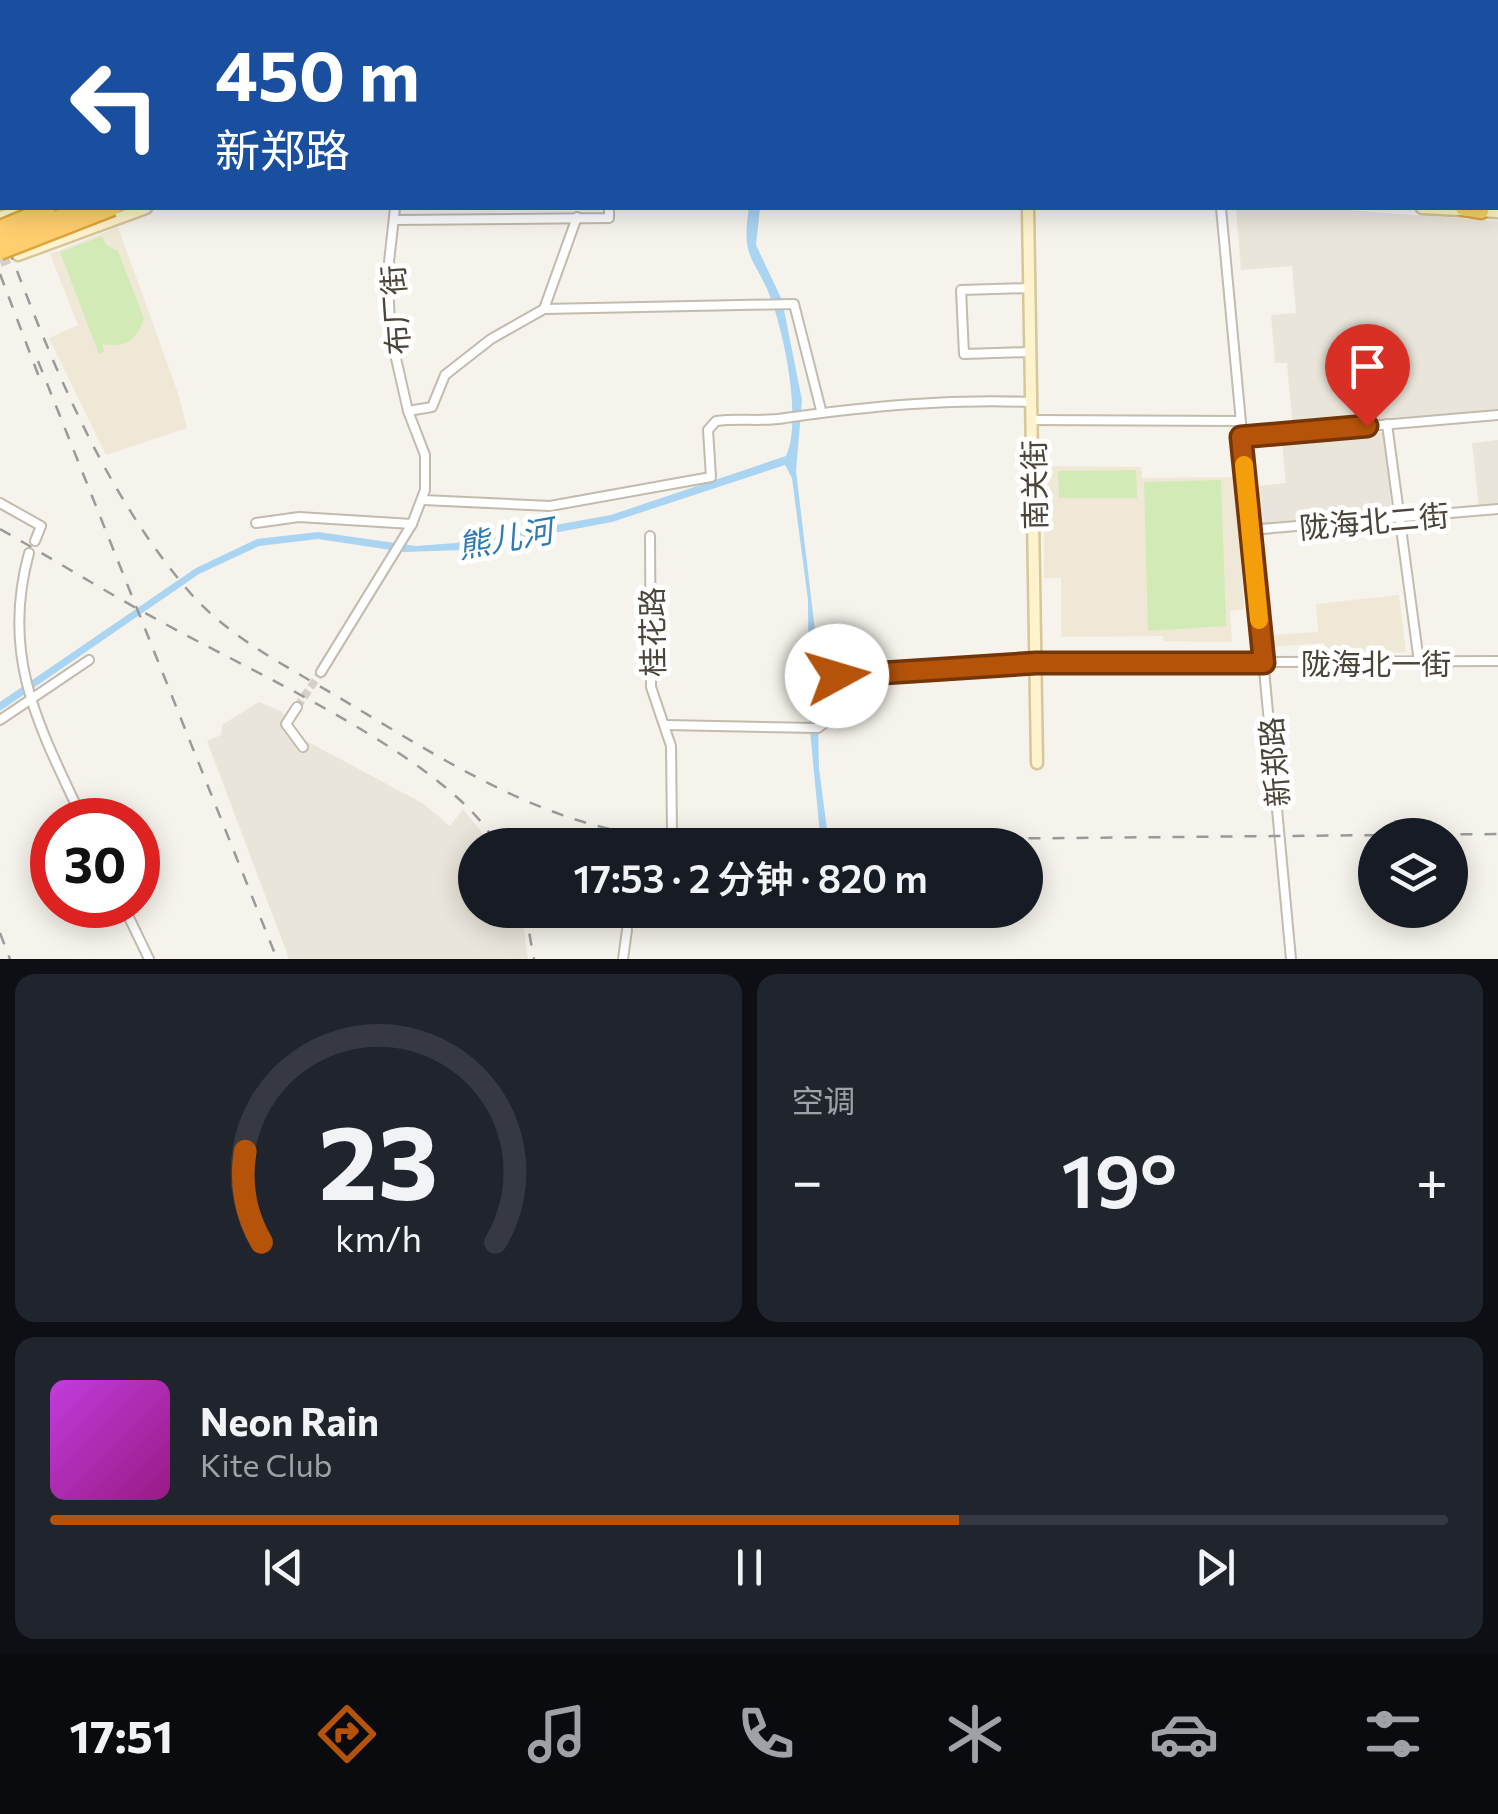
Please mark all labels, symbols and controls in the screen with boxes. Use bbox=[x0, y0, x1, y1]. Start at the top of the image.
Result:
text: 450 m bbox=[215, 30, 420, 115]
icon: left bbox=[50, 40, 180, 170]
text: 新郑路 bbox=[215, 121, 350, 176]
street label: 布厂街 bbox=[372, 264, 416, 356]
pin bbox=[1325, 324, 1410, 427]
icon: arrive bbox=[1340, 339, 1395, 394]
street label: 南关街 bbox=[1014, 440, 1052, 530]
street label: 陇海北二街 bbox=[1298, 495, 1450, 545]
water label: 熊儿河 bbox=[454, 508, 562, 565]
street label: 桂花路 bbox=[632, 587, 670, 677]
position arrow bbox=[785, 624, 889, 728]
street label: 陇海北一街 bbox=[1301, 644, 1451, 681]
street label: 新郑路 bbox=[1251, 716, 1295, 808]
speed limit sign: 30 bbox=[30, 798, 160, 928]
map controls bbox=[1358, 818, 1468, 928]
button: layers bbox=[1358, 818, 1468, 928]
text: 17:53 · 2 分钟 · 820 m bbox=[573, 854, 928, 901]
text: 空调 bbox=[792, 1080, 856, 1120]
text: 23 bbox=[318, 1094, 438, 1221]
text: 19° bbox=[1061, 1132, 1177, 1223]
text: − bbox=[792, 1145, 823, 1212]
text: + bbox=[1416, 1145, 1448, 1212]
text: km/h bbox=[335, 1216, 422, 1259]
text: Neon Rain bbox=[200, 1397, 379, 1444]
text: Kite Club bbox=[200, 1444, 332, 1484]
icon: previous bbox=[256, 1540, 311, 1595]
icon: pause bbox=[722, 1540, 777, 1595]
icon: next bbox=[1188, 1540, 1243, 1595]
icon: directions bbox=[312, 1699, 382, 1769]
icon: music bbox=[522, 1699, 592, 1769]
icon: phone bbox=[731, 1699, 801, 1769]
icon: climate bbox=[940, 1699, 1010, 1769]
icon: car bbox=[1149, 1699, 1219, 1769]
icon: filters bbox=[1358, 1699, 1428, 1769]
text: 17:51 bbox=[70, 1707, 173, 1762]

